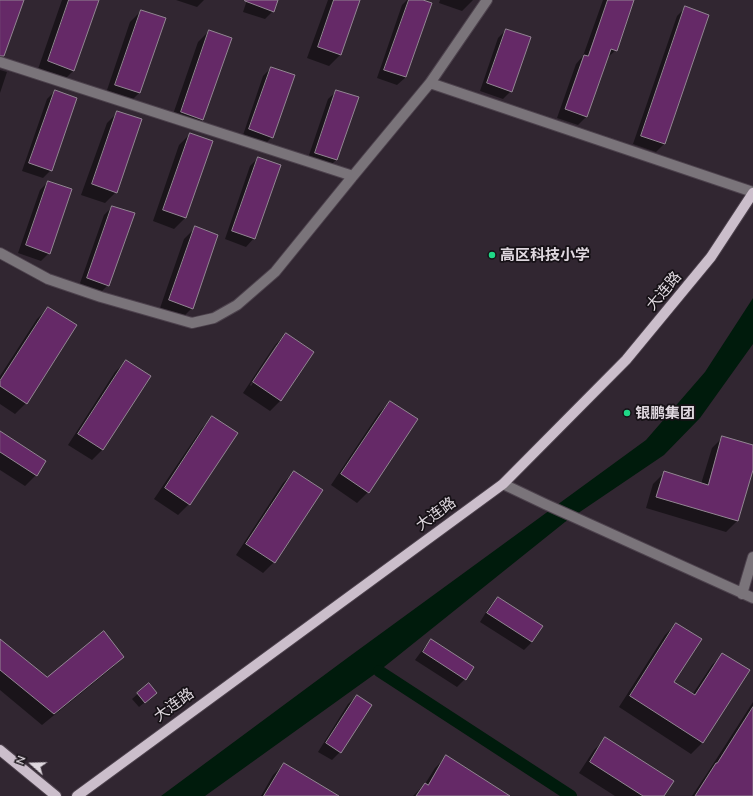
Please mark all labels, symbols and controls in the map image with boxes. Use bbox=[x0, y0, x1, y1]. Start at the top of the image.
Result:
place label: 高区科技小学 bbox=[500, 246, 590, 264]
marker: 高区科技小学 bbox=[487, 250, 497, 260]
street label: 大连路 bbox=[643, 268, 685, 314]
place label: 银鹏集团 bbox=[635, 404, 695, 422]
marker: 银鹏集团 bbox=[622, 408, 632, 418]
street label: 大连路 bbox=[413, 493, 459, 535]
street label: 大连路 bbox=[151, 684, 197, 726]
north arrow bbox=[12, 744, 52, 784]
text: N bbox=[13, 754, 29, 766]

